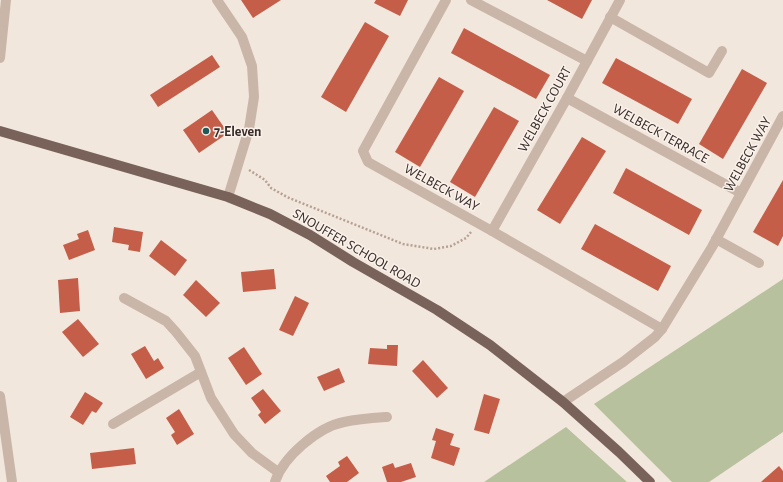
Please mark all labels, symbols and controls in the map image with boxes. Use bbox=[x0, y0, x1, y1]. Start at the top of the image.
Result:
street label: WELBECK COURT bbox=[516, 64, 574, 155]
street label: WELBECK TERRACE bbox=[610, 102, 711, 166]
street label: WELBECK WAY bbox=[722, 114, 774, 194]
place label: 7-Eleven bbox=[214, 125, 262, 139]
marker: 7-Eleven bbox=[201, 126, 211, 136]
street label: WELBECK WAY bbox=[402, 162, 482, 214]
street label: SNOUFFER SCHOOL ROAD bbox=[290, 207, 423, 291]

